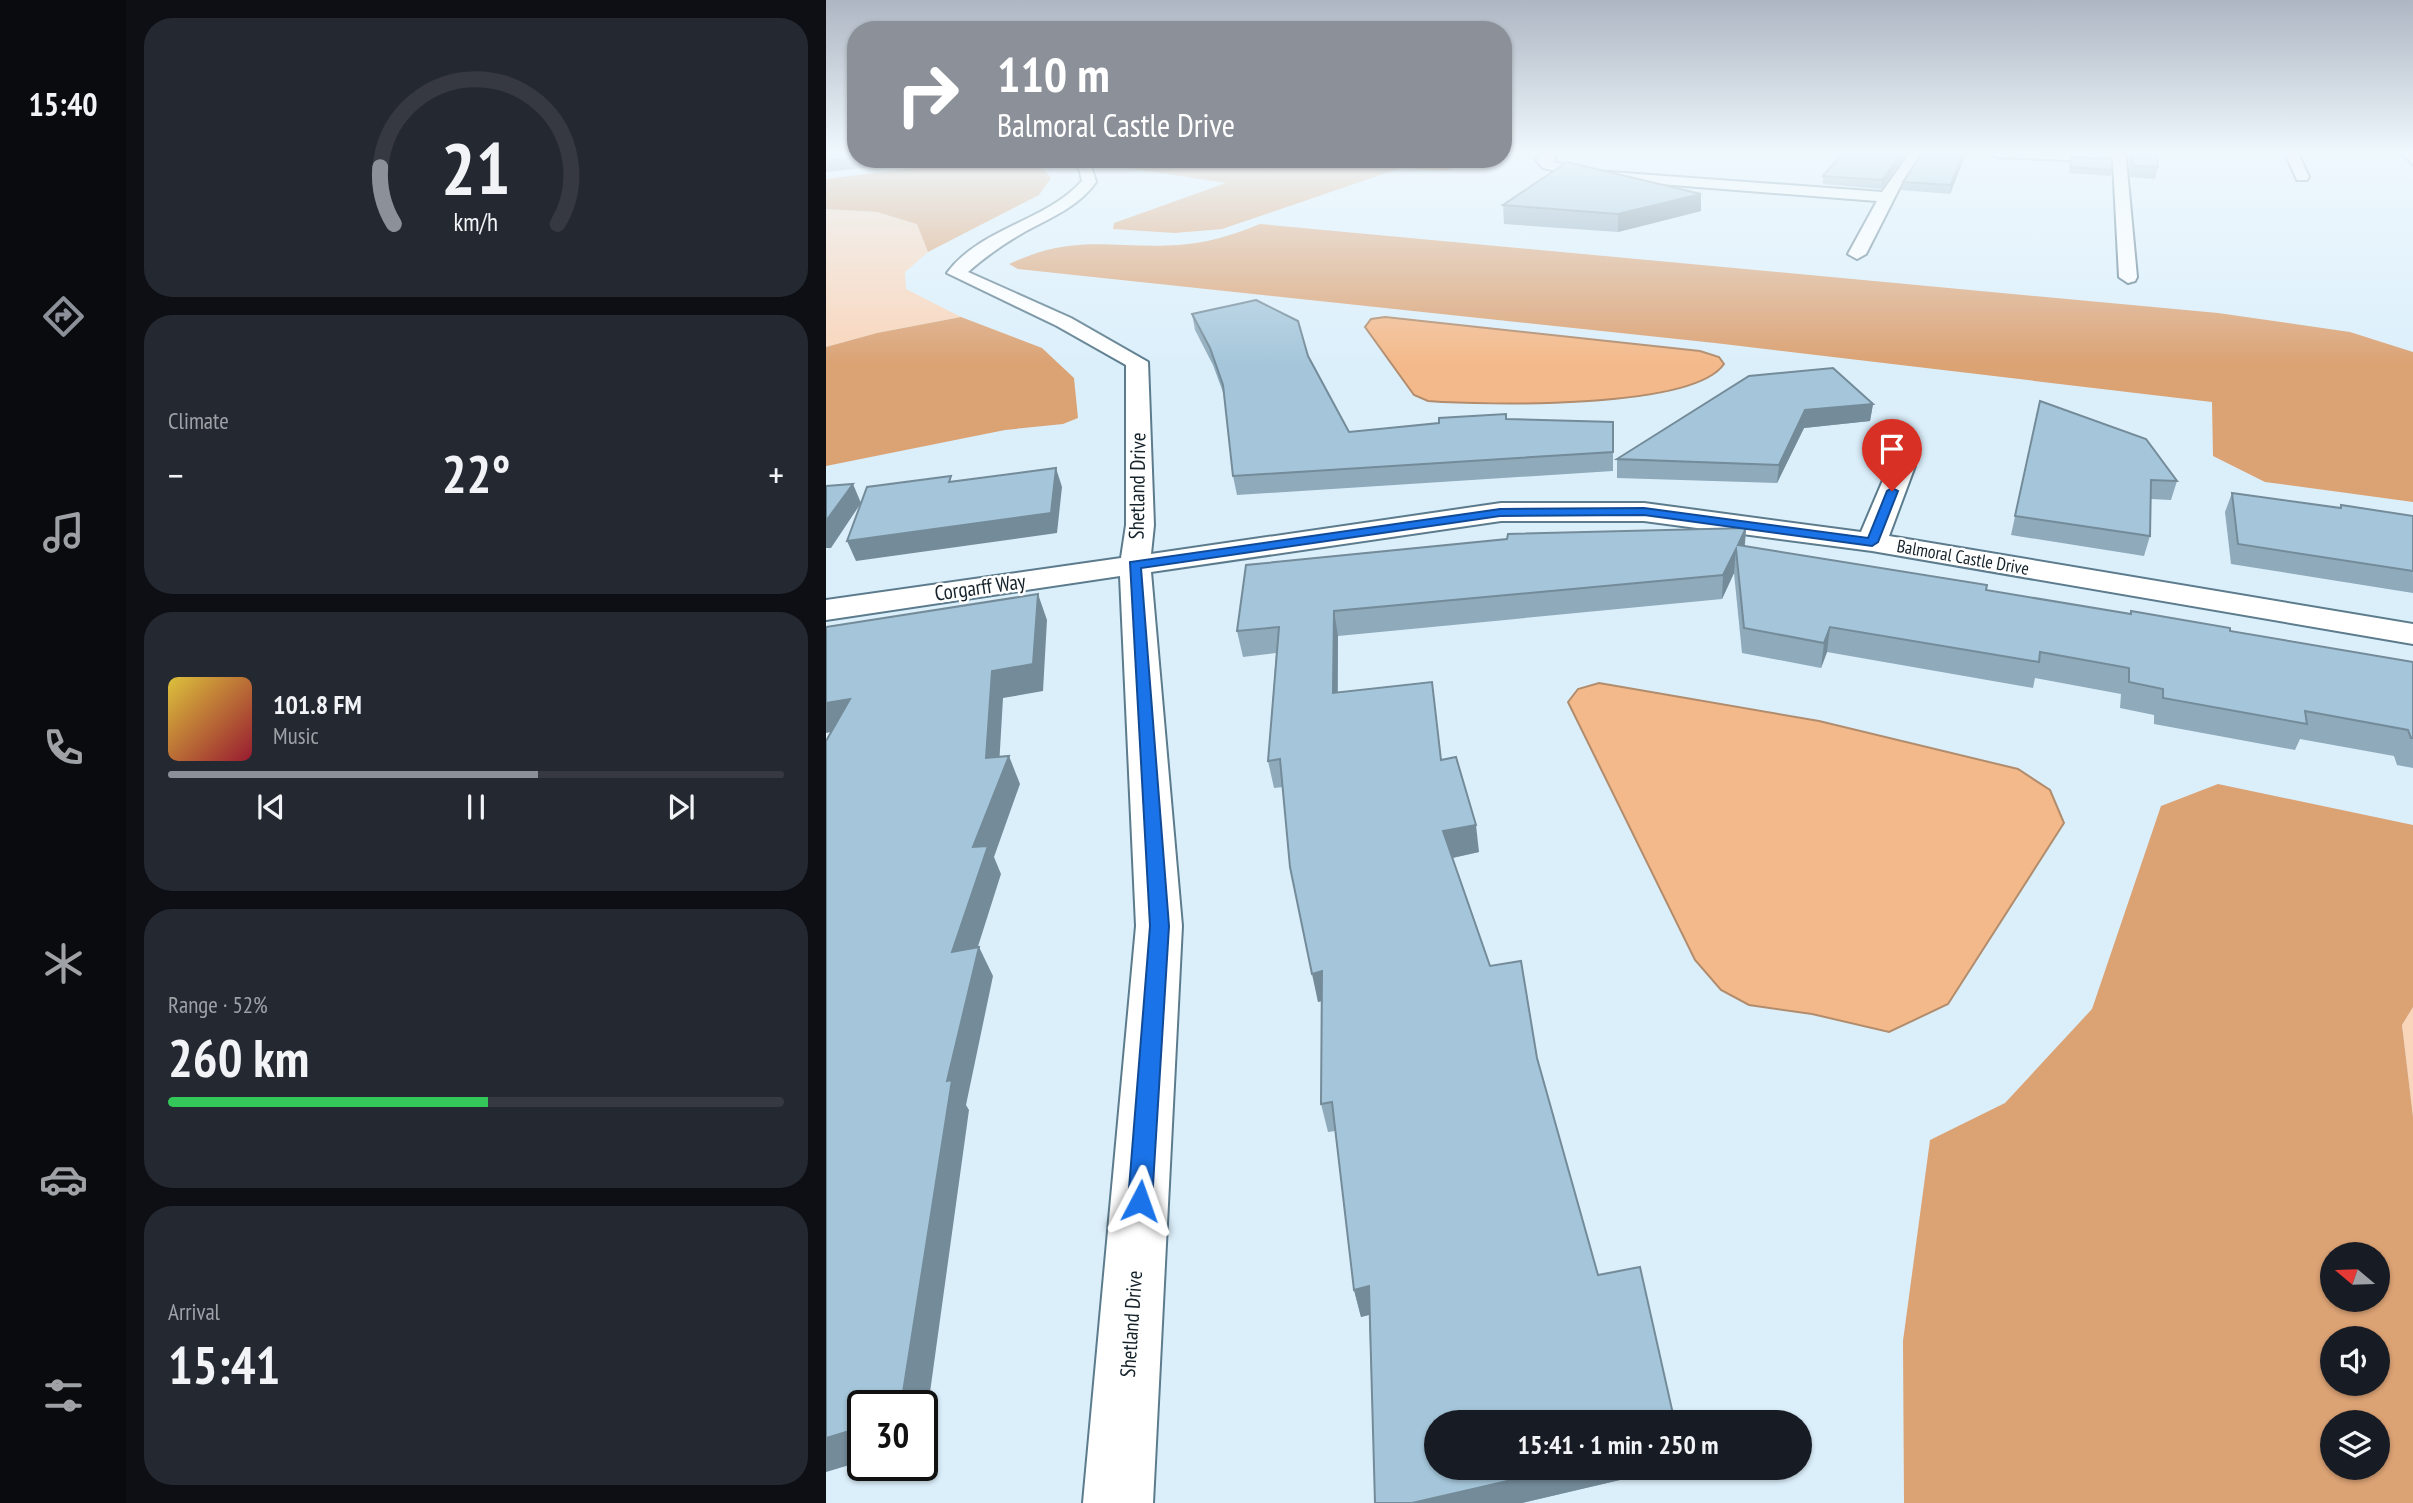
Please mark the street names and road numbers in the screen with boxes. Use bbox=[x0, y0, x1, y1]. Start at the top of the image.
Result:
street label: Shetland Drive bbox=[1123, 432, 1151, 540]
street label: Balmoral Castle Drive bbox=[1895, 534, 2031, 580]
street label: Corgarff Way bbox=[933, 567, 1027, 607]
street label: Shetland Drive bbox=[1114, 1270, 1148, 1378]

